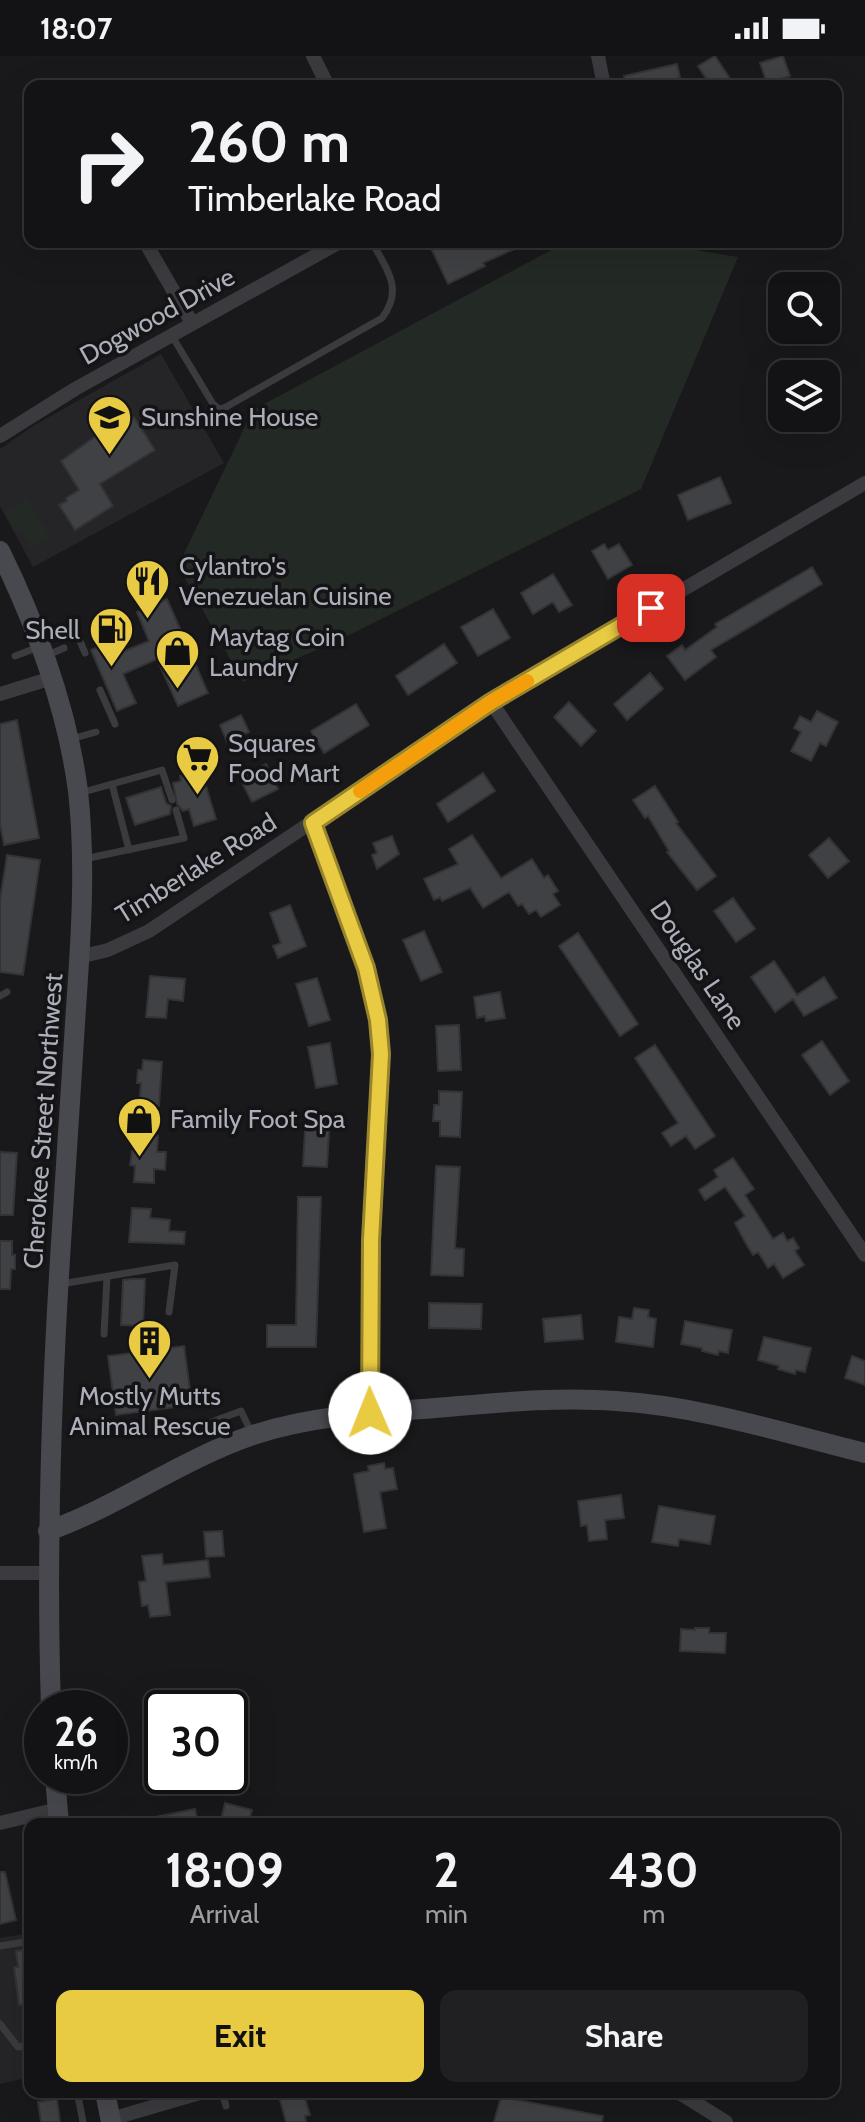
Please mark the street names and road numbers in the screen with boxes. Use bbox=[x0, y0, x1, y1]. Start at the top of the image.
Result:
street label: Dogwood Drive bbox=[74, 260, 240, 372]
street label: Timberlake Road bbox=[110, 806, 282, 930]
street label: Douglas Lane bbox=[643, 895, 753, 1035]
street label: Cherokee Street Northwest bbox=[17, 972, 69, 1270]

